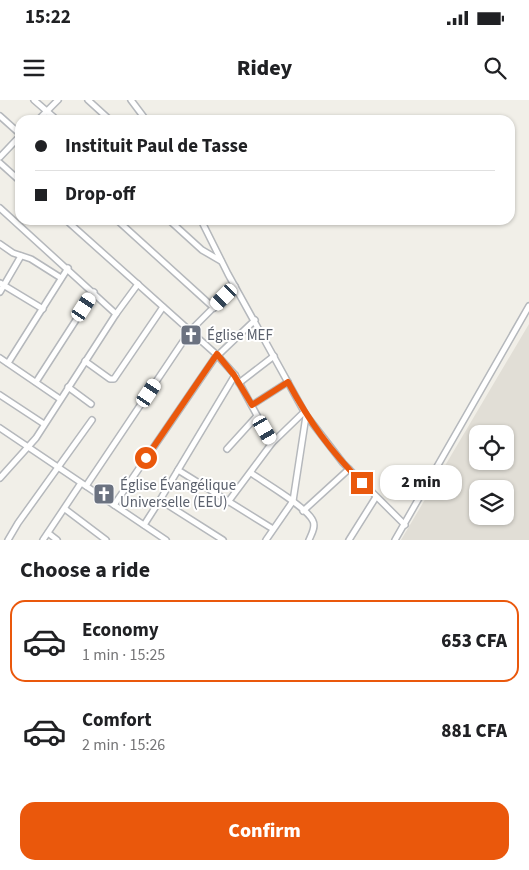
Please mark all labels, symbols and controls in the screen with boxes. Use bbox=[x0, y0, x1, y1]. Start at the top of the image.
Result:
text: 15:22 bbox=[25, 4, 71, 31]
text: Ridey bbox=[237, 52, 292, 84]
icon: menu bbox=[20, 54, 48, 82]
icon: search bbox=[481, 54, 509, 82]
text: Instituit Paul de Tasse bbox=[65, 133, 248, 160]
text: Drop-off bbox=[65, 181, 135, 208]
car bbox=[208, 281, 239, 313]
car bbox=[69, 290, 98, 324]
church icon: Église MEF bbox=[179, 323, 203, 347]
place label: Église MEF bbox=[207, 325, 274, 346]
car bbox=[134, 376, 163, 410]
car bbox=[251, 413, 278, 447]
map controls bbox=[469, 425, 514, 525]
button: locate bbox=[469, 425, 514, 470]
route start bbox=[135, 447, 157, 469]
callout: 2 min bbox=[380, 466, 462, 500]
text: 2 min bbox=[401, 471, 441, 493]
route end bbox=[351, 472, 373, 494]
place label: Église Évangélique Universelle (EEU) bbox=[120, 475, 236, 513]
button: layers bbox=[469, 480, 514, 525]
church icon: Église Évangélique Universelle (EEU) bbox=[92, 482, 116, 506]
text: Choose a ride bbox=[20, 554, 150, 586]
text: Economy bbox=[82, 617, 159, 644]
icon: car bbox=[22, 619, 67, 664]
text: 653 CFA bbox=[441, 628, 507, 655]
text: 1 min · 15:25 bbox=[82, 644, 165, 666]
text: Comfort bbox=[82, 707, 152, 734]
icon: car bbox=[22, 709, 67, 754]
text: 881 CFA bbox=[441, 718, 507, 745]
text: 2 min · 15:26 bbox=[82, 734, 165, 756]
button: Confirm bbox=[20, 802, 509, 860]

